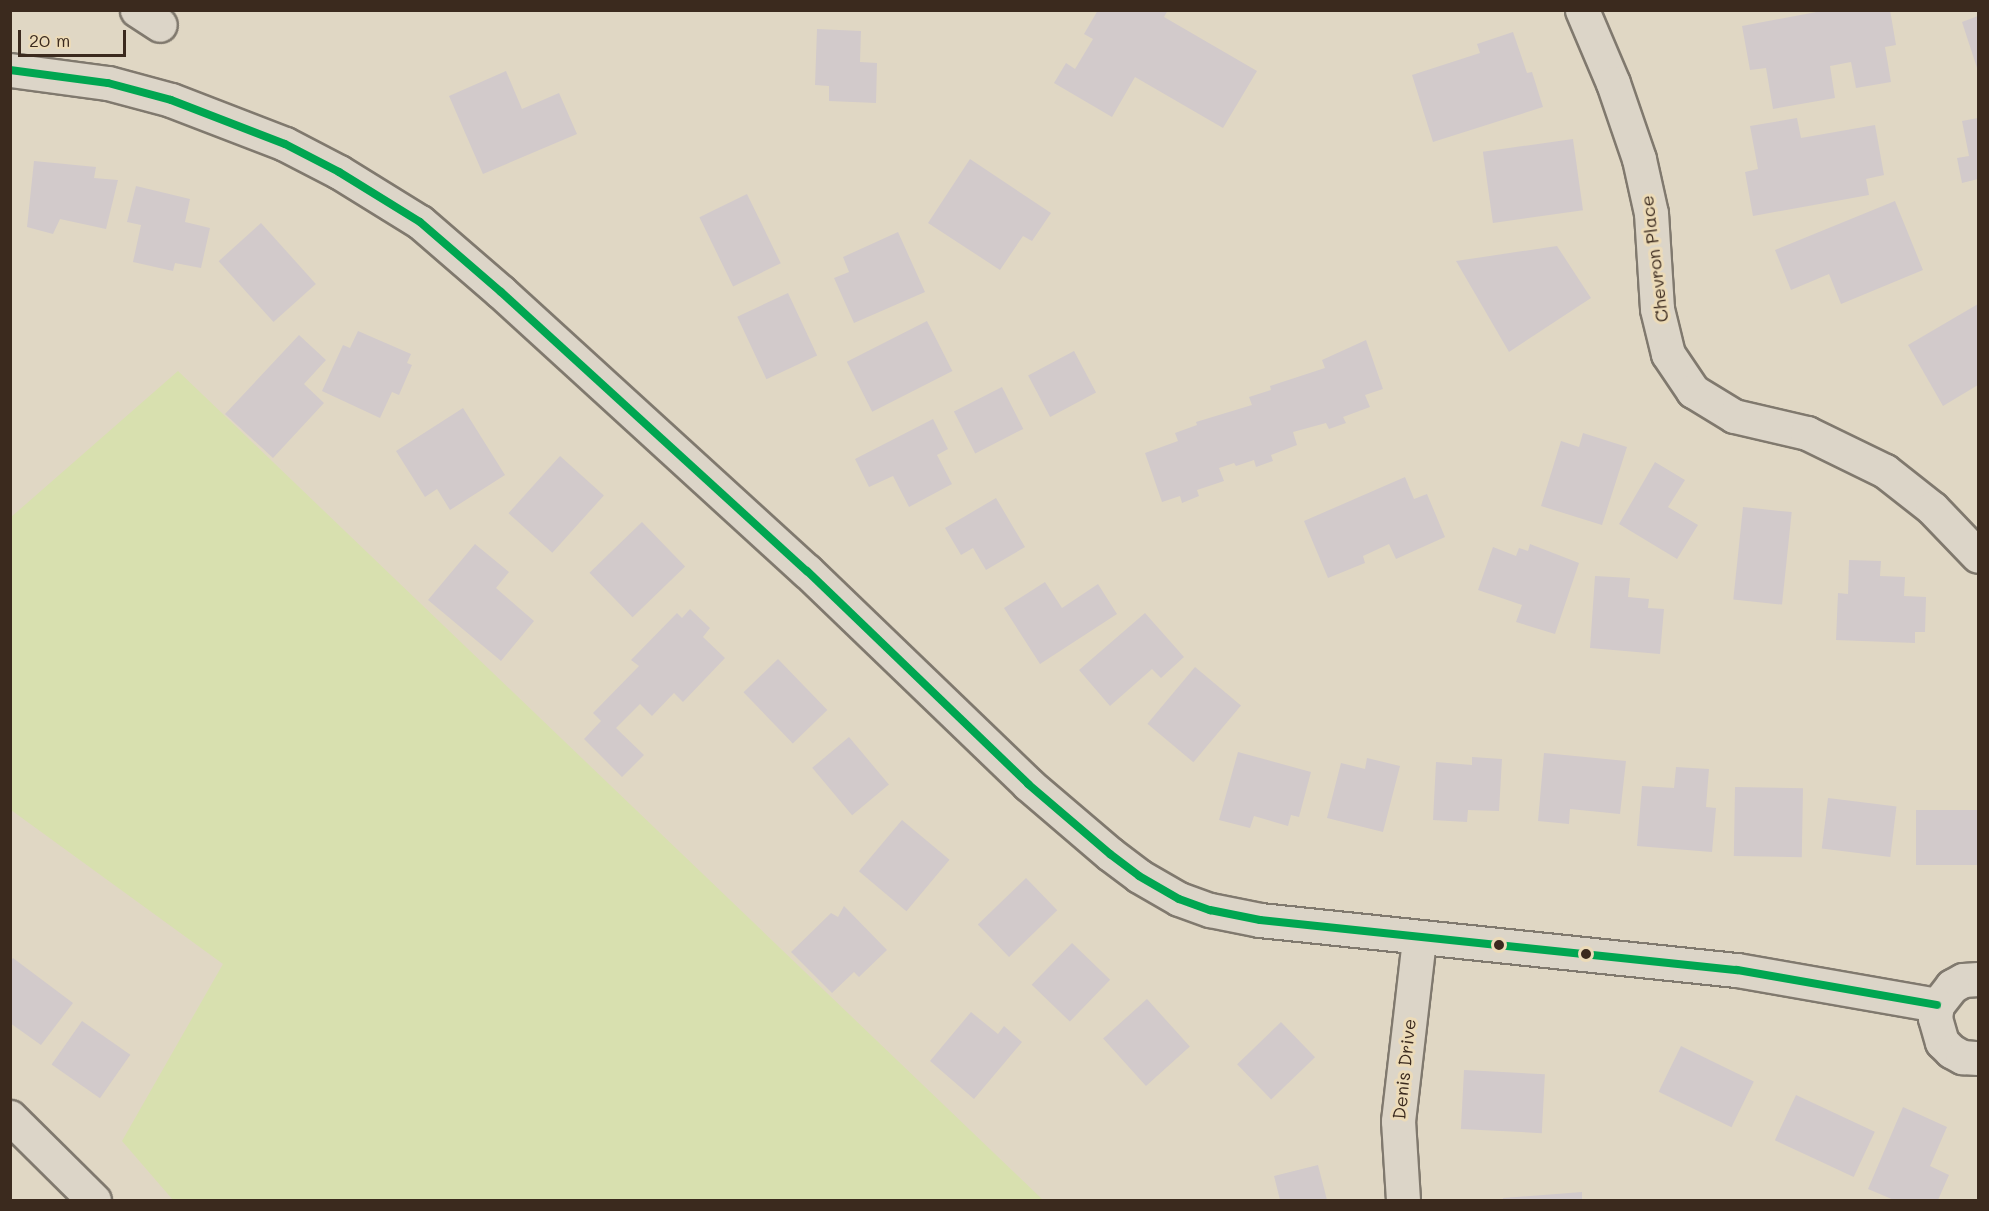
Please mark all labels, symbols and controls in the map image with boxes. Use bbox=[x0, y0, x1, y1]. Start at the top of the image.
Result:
scale bar bbox=[21, 18, 129, 56]
text: 20 m bbox=[29, 28, 70, 52]
street label: Chevron Place bbox=[1636, 194, 1672, 324]
unlabelled marker bbox=[1493, 939, 1505, 951]
unlabelled marker bbox=[1580, 948, 1592, 960]
street label: Denis Drive bbox=[1388, 1018, 1420, 1120]

